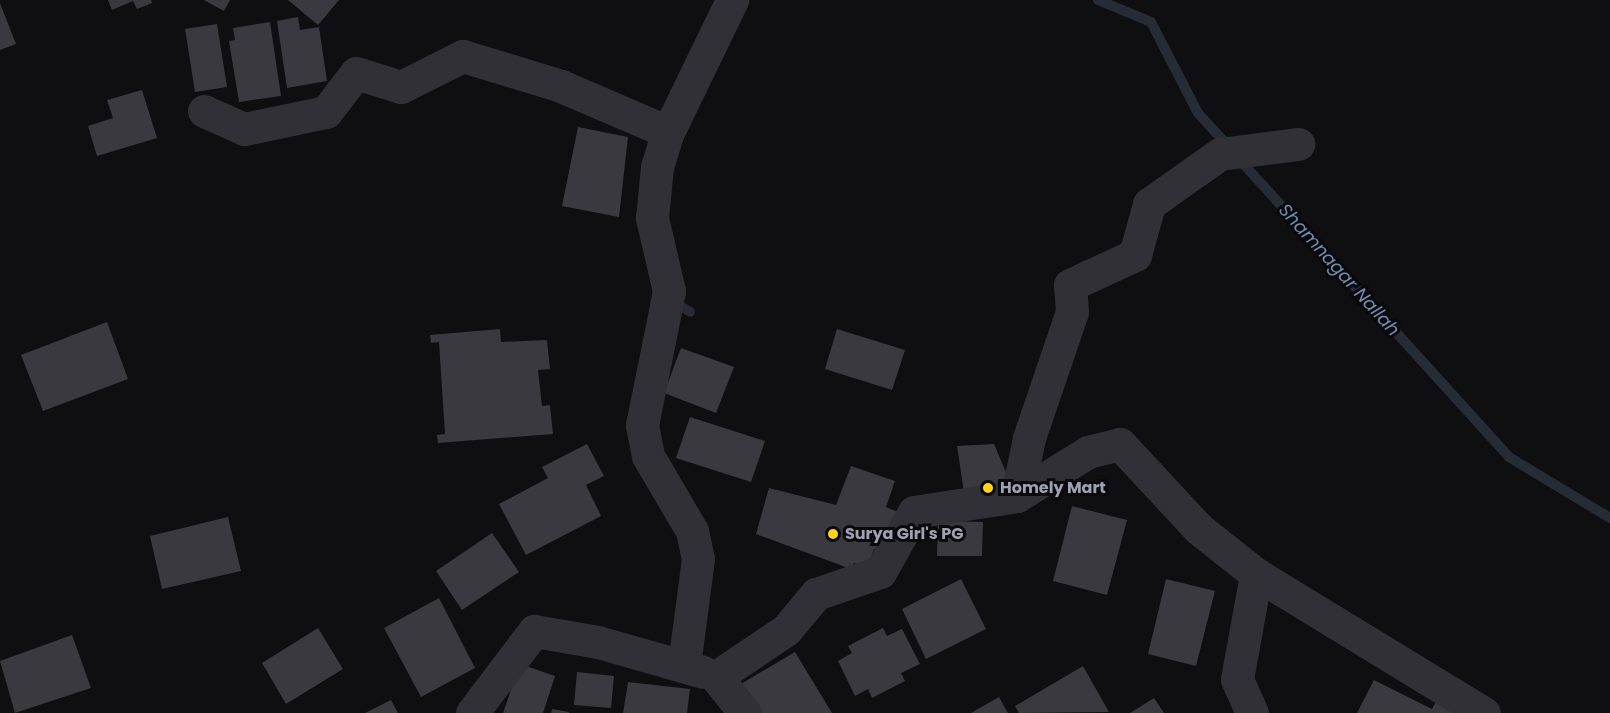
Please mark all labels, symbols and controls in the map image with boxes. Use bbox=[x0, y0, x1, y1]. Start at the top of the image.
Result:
water label: Shamnagar Nallah bbox=[1274, 200, 1404, 340]
place label: Homely Mart bbox=[1000, 478, 1106, 498]
marker: Homely Mart bbox=[981, 481, 995, 495]
place label: Surya Girl's PG bbox=[845, 524, 963, 544]
marker: Surya Girl's PG bbox=[826, 527, 840, 541]

